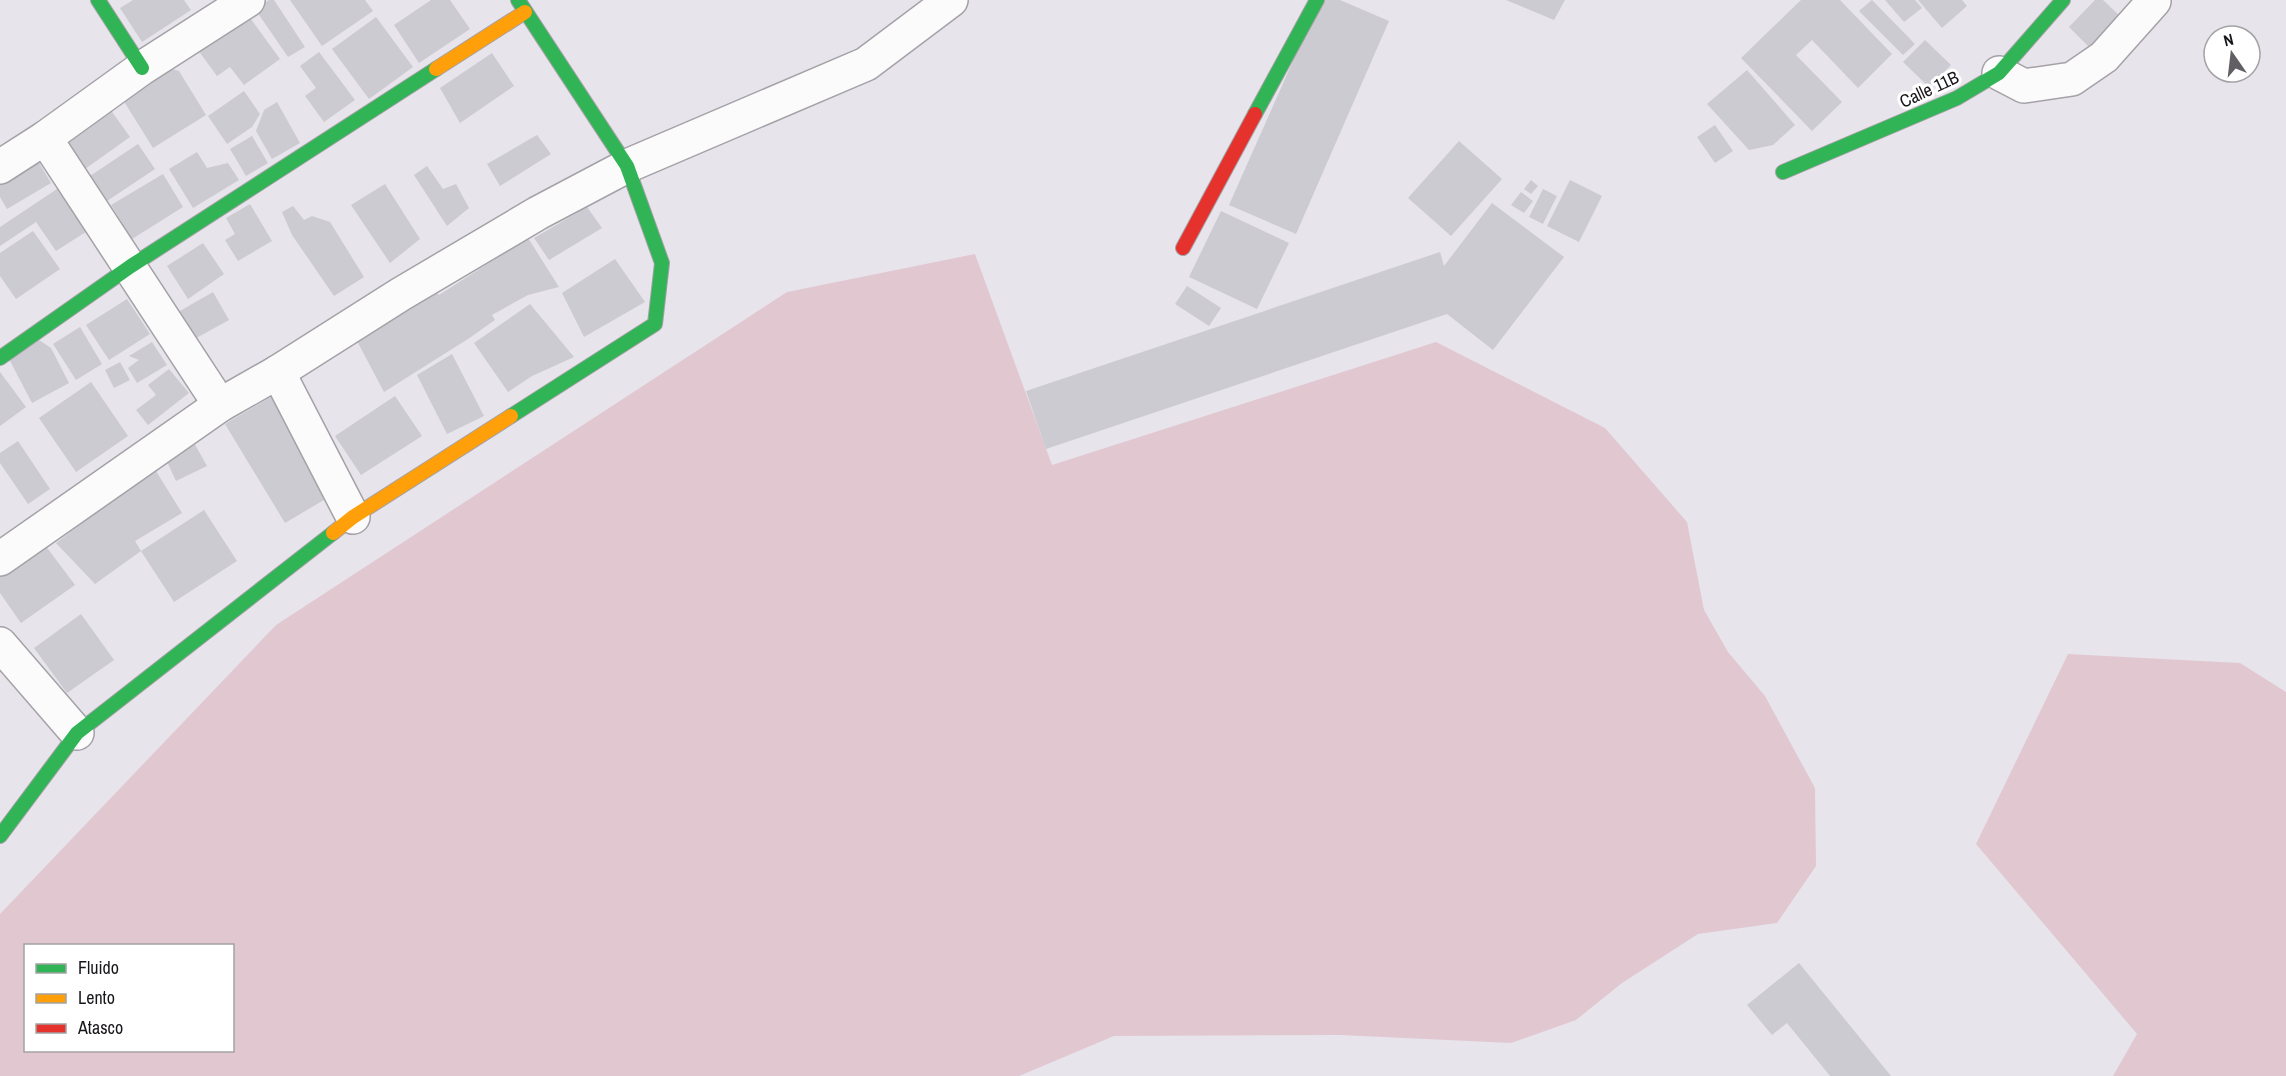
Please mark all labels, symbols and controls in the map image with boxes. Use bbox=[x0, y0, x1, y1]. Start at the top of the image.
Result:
north arrow bbox=[2202, 24, 2262, 84]
text: N bbox=[2221, 28, 2236, 51]
street label: Calle 11B bbox=[1895, 64, 1963, 114]
legend bbox=[24, 944, 234, 1052]
text: Fluido bbox=[78, 955, 119, 980]
text: Lento bbox=[78, 985, 115, 1010]
text: Atasco bbox=[77, 1015, 123, 1040]

